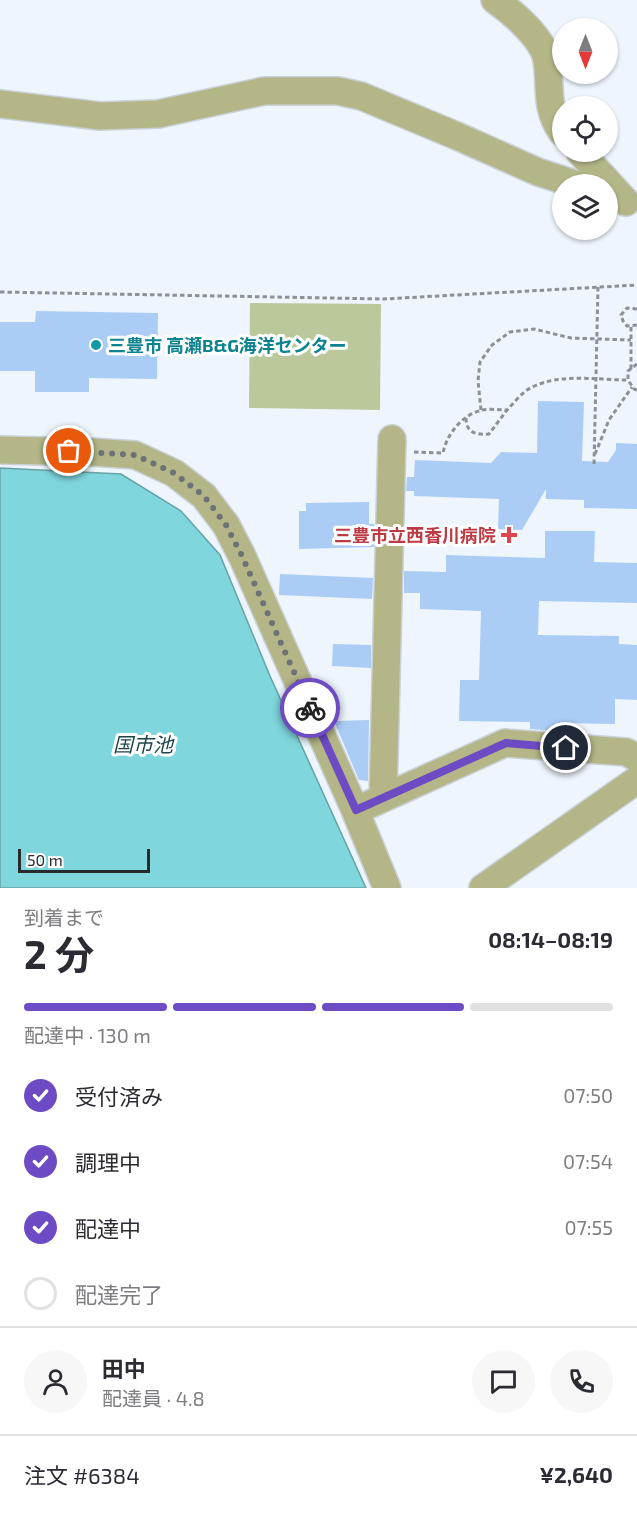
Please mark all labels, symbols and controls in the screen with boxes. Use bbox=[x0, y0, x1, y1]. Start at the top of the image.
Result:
north arrow bbox=[552, 18, 618, 84]
map controls bbox=[552, 18, 618, 240]
button: locate bbox=[552, 96, 618, 162]
button: layers bbox=[552, 174, 618, 240]
place label: 三豊市 高瀬B&G海洋センター bbox=[108, 334, 347, 356]
marker: 三豊市 高瀬B&G海洋センター bbox=[89, 338, 103, 352]
pin bbox=[43, 425, 94, 476]
icon: bag bbox=[52, 434, 85, 467]
place label: 三豊市立西香川病院 bbox=[334, 524, 496, 546]
marker: 三豊市立西香川病院 bbox=[500, 526, 518, 544]
courier bbox=[280, 678, 340, 738]
icon: bike bbox=[294, 692, 327, 725]
pin bbox=[540, 722, 591, 773]
icon: home bbox=[549, 731, 582, 764]
water label: 国市池 bbox=[113, 732, 175, 756]
scale bar bbox=[18, 846, 150, 874]
text: 50 m bbox=[27, 850, 63, 869]
text: 到着まで bbox=[24, 905, 104, 929]
text: 08:14–08:19 bbox=[488, 926, 613, 952]
text: 2 分 bbox=[24, 930, 94, 977]
text: 配達中 · 130 m bbox=[24, 1023, 151, 1047]
icon: check bbox=[24, 1079, 57, 1112]
text: 受付済み bbox=[75, 1083, 163, 1109]
text: 07:50 bbox=[563, 1083, 613, 1107]
icon: check bbox=[24, 1145, 57, 1178]
text: 調理中 bbox=[75, 1149, 141, 1175]
text: 07:54 bbox=[563, 1149, 613, 1173]
icon: check bbox=[24, 1211, 57, 1244]
text: 配達中 bbox=[75, 1215, 141, 1241]
text: 07:55 bbox=[565, 1215, 613, 1239]
text: 配達完了 bbox=[75, 1281, 163, 1307]
button: person bbox=[24, 1350, 87, 1413]
button: chat bbox=[472, 1350, 535, 1413]
button: phone bbox=[550, 1350, 613, 1413]
text: 田中 bbox=[102, 1355, 146, 1381]
text: 配達員 · 4.8 bbox=[102, 1386, 205, 1410]
text: ¥2,640 bbox=[539, 1461, 613, 1487]
text: 注文 #6384 bbox=[24, 1462, 140, 1488]

